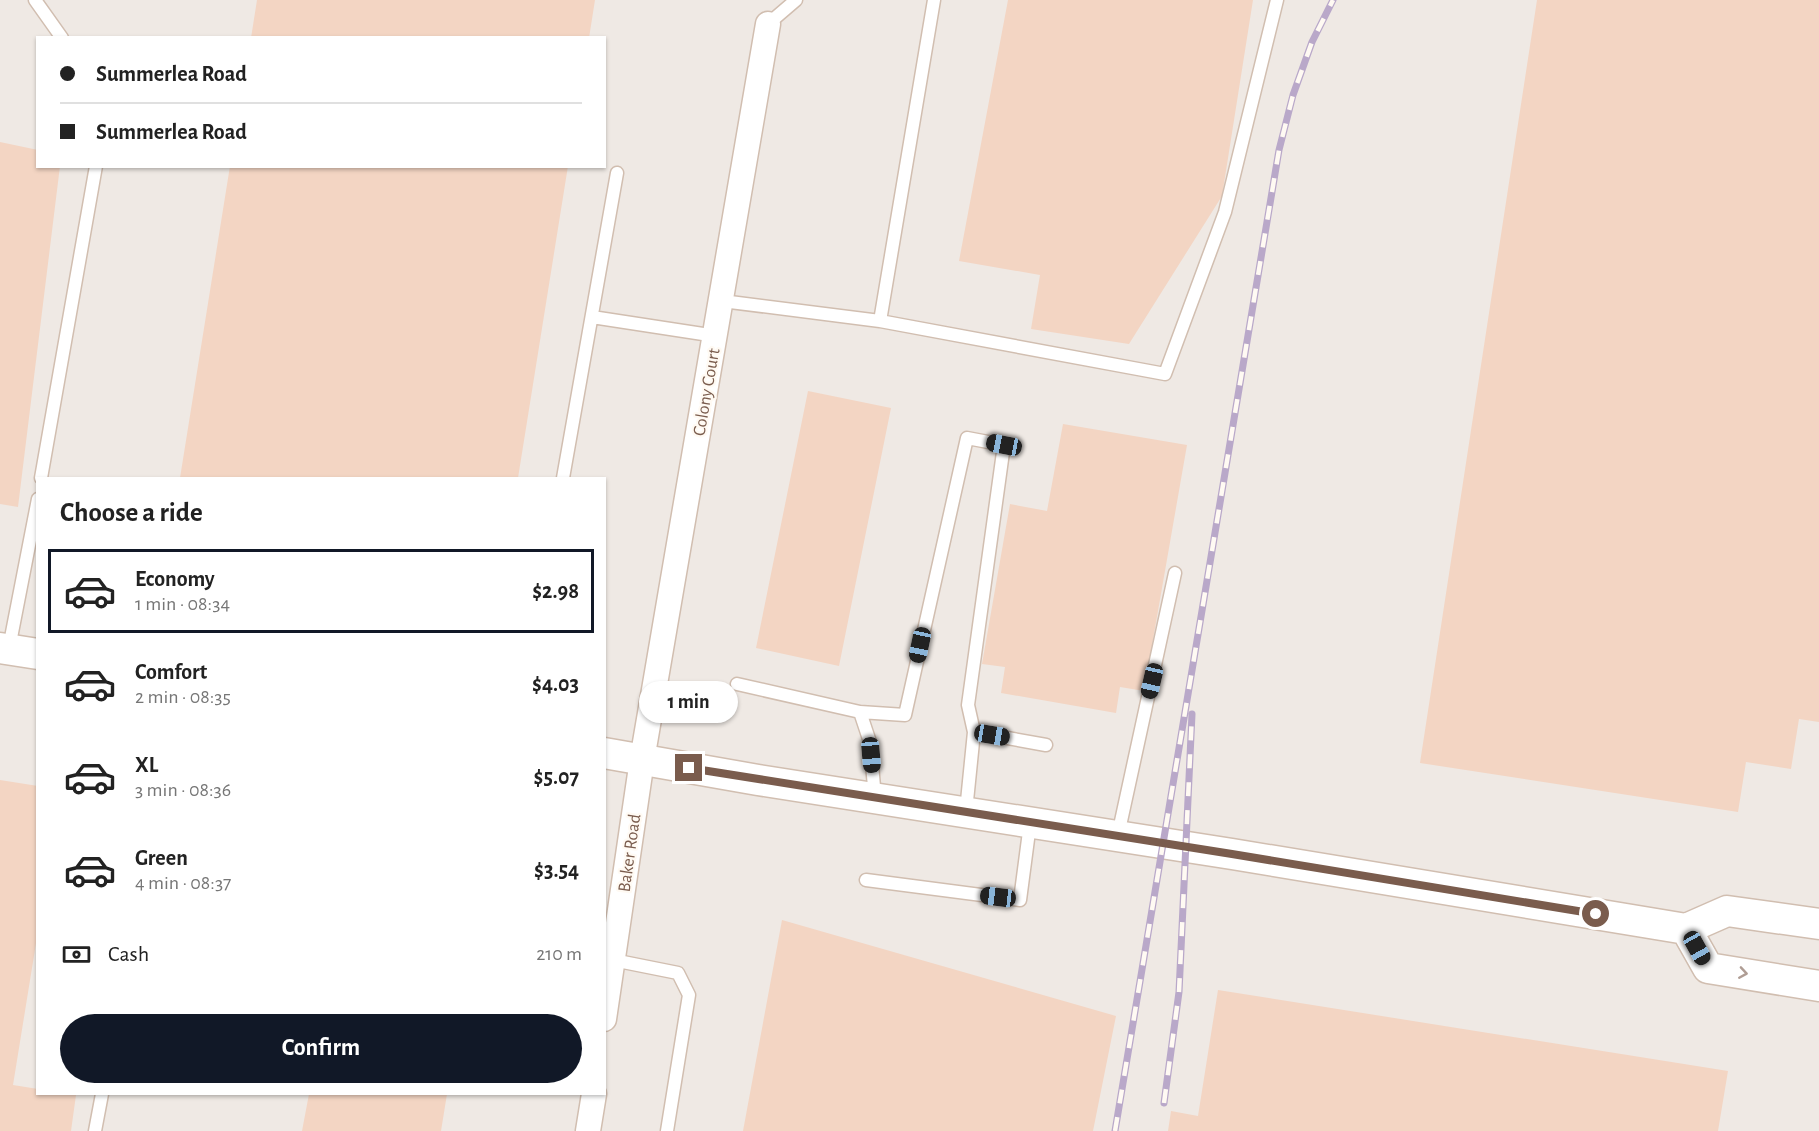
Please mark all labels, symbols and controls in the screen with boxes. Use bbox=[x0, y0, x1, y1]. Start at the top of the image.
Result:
text: Summerlea Road bbox=[96, 63, 247, 85]
text: Summerlea Road bbox=[96, 121, 247, 143]
street label: Colony Court bbox=[690, 347, 724, 438]
car bbox=[985, 433, 1023, 457]
text: Choose a ride bbox=[60, 499, 203, 526]
icon: car bbox=[63, 564, 117, 618]
text: Economy bbox=[135, 568, 215, 590]
text: $2.98 bbox=[532, 580, 579, 602]
text: 1 min · 08:34 bbox=[135, 594, 230, 614]
car bbox=[907, 626, 933, 664]
icon: car bbox=[63, 657, 117, 711]
text: Comfort bbox=[135, 661, 207, 683]
car bbox=[1139, 661, 1165, 701]
text: $4.03 bbox=[532, 673, 579, 695]
callout: 1 min bbox=[640, 681, 738, 723]
text: 2 min · 08:35 bbox=[135, 687, 231, 707]
text: 1 min bbox=[667, 692, 710, 712]
car bbox=[973, 723, 1011, 747]
car bbox=[860, 736, 882, 774]
icon: car bbox=[63, 750, 117, 804]
text: XL bbox=[135, 754, 158, 776]
route end bbox=[675, 754, 702, 781]
text: $5.07 bbox=[534, 766, 579, 788]
text: 3 min · 08:36 bbox=[135, 780, 231, 800]
street label: Baker Road bbox=[616, 813, 644, 893]
icon: car bbox=[63, 843, 117, 897]
text: Green bbox=[135, 847, 188, 869]
text: $3.54 bbox=[534, 859, 579, 881]
text: 4 min · 08:37 bbox=[135, 873, 231, 893]
car bbox=[979, 886, 1017, 908]
route start bbox=[1582, 900, 1609, 927]
car bbox=[1680, 928, 1714, 968]
icon: cash bbox=[60, 938, 93, 971]
text: Cash bbox=[108, 943, 149, 965]
text: 210 m bbox=[536, 944, 582, 964]
one-way arrow bbox=[1738, 967, 1747, 979]
button: Confirm bbox=[60, 1014, 582, 1083]

